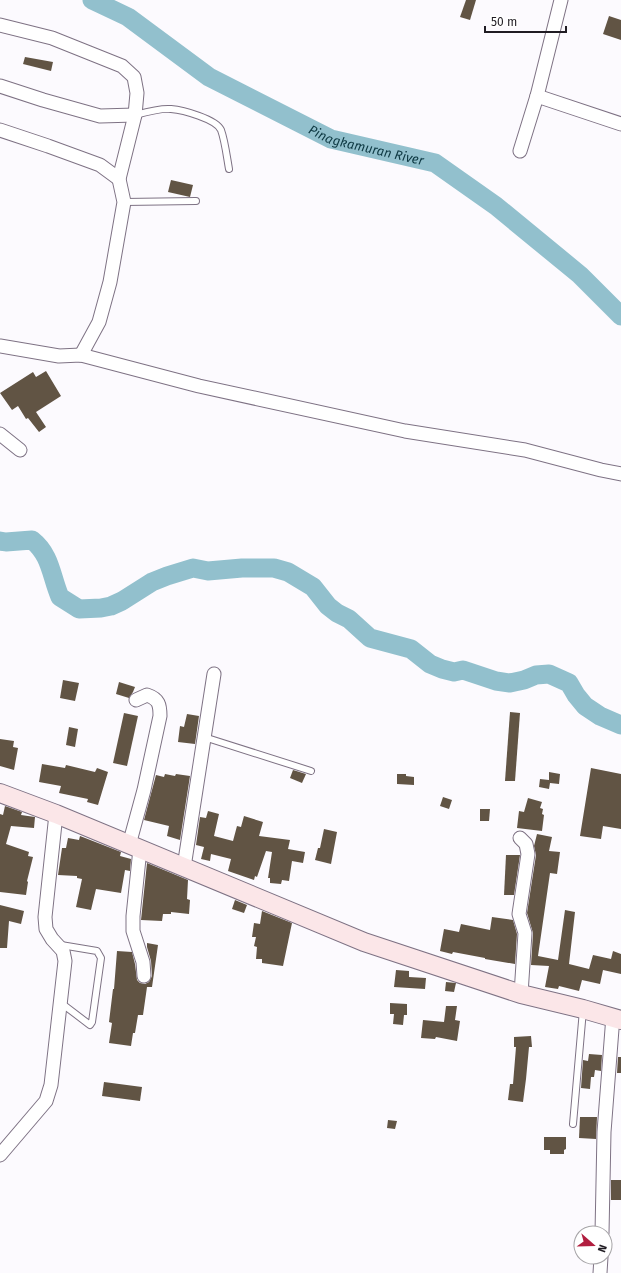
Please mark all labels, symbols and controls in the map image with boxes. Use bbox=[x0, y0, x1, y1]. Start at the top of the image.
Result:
scale bar bbox=[485, 8, 566, 34]
text: 50 m bbox=[491, 15, 517, 29]
water label: Pinagkamuran River bbox=[306, 121, 426, 168]
north arrow bbox=[573, 1225, 613, 1265]
text: N bbox=[595, 1243, 609, 1254]

